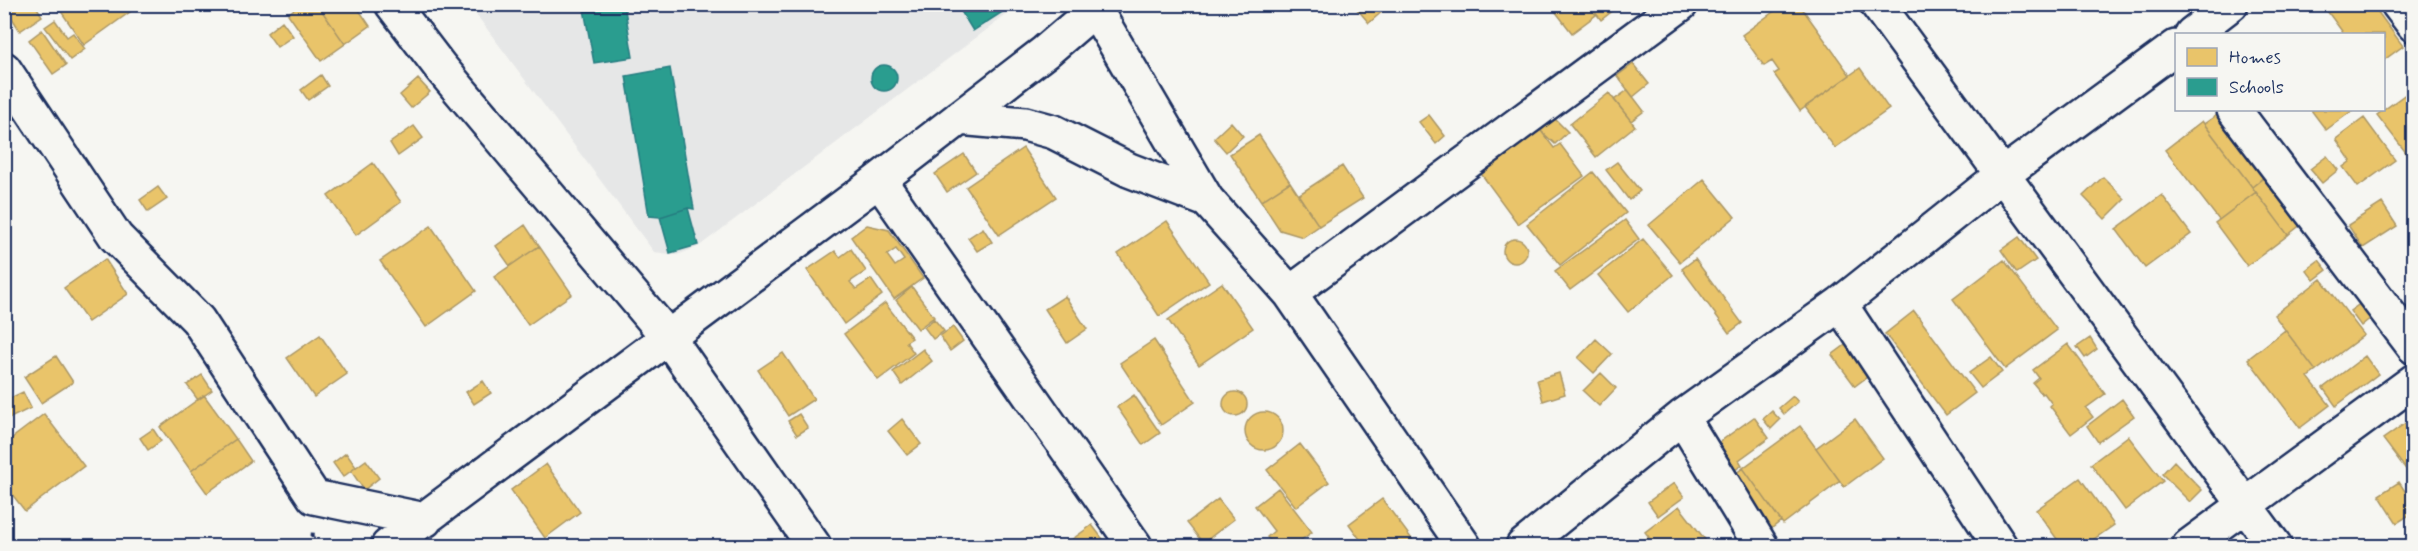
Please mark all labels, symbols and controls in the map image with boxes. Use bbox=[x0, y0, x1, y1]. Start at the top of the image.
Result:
legend bbox=[2175, 33, 2385, 111]
text: Homes bbox=[2229, 46, 2281, 70]
text: Schools bbox=[2229, 76, 2284, 100]

